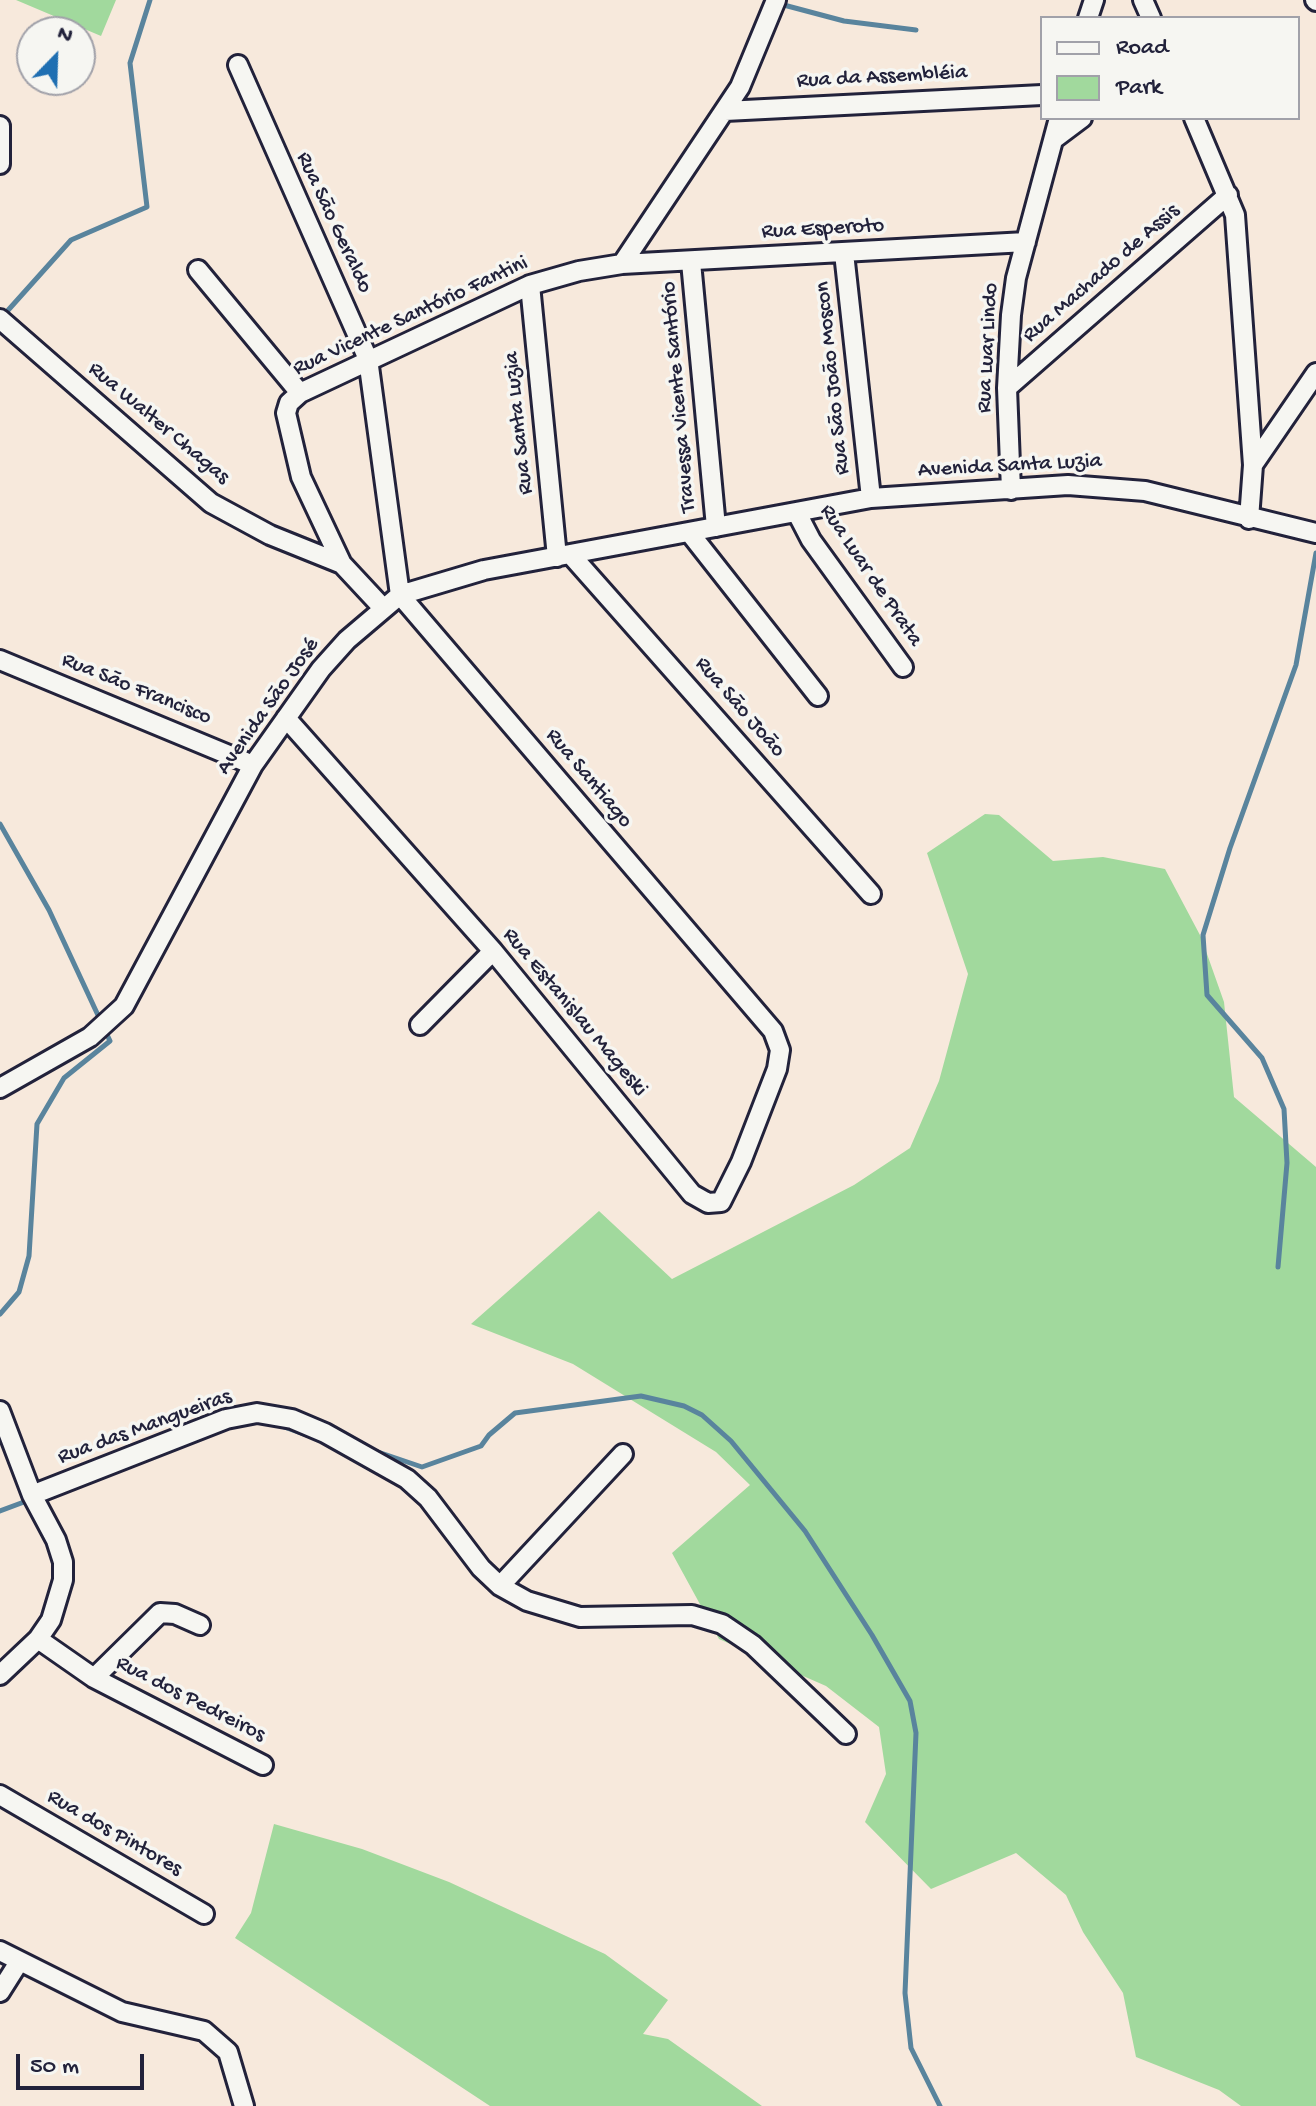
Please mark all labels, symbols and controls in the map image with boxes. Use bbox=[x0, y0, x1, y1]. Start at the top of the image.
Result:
north arrow bbox=[16, 16, 96, 96]
legend bbox=[1040, 16, 1300, 120]
text: N bbox=[53, 21, 76, 51]
text: Road bbox=[1116, 34, 1168, 63]
street label: Rua da Assembléia bbox=[796, 60, 968, 96]
text: Park bbox=[1116, 74, 1162, 103]
street label: Rua São Geraldo bbox=[289, 148, 377, 298]
street label: Rua Machado de Assis bbox=[1018, 199, 1186, 349]
street label: Rua Esperoto bbox=[761, 214, 885, 246]
street label: Rua Vicente Santório Fantini bbox=[289, 251, 533, 383]
street label: Travessa Vicente Santório bbox=[657, 280, 703, 514]
street label: Rua São João Moscon bbox=[811, 280, 857, 476]
street label: Rua Luar Lindo bbox=[972, 282, 1006, 414]
street label: Rua Santa Luzia bbox=[499, 350, 541, 496]
street label: Rua Walter Chagas bbox=[82, 357, 234, 491]
street label: Avenida Santa Luzia bbox=[917, 449, 1103, 485]
street label: Rua Luar de Prata bbox=[813, 500, 927, 652]
street label: Avenida São José bbox=[212, 633, 326, 781]
street label: Rua São Francisco bbox=[57, 648, 215, 732]
street label: Rua São João bbox=[688, 652, 790, 764]
street label: Rua Santiago bbox=[539, 724, 637, 834]
street label: Rua Estanislau Mageski bbox=[496, 923, 652, 1103]
street label: Rua das Mangueiras bbox=[55, 1384, 235, 1472]
street label: Rua dos Pedreiros bbox=[111, 1651, 269, 1749]
street label: Rua dos Pintores bbox=[42, 1785, 186, 1883]
scale bar bbox=[20, 2038, 148, 2088]
text: 50 m bbox=[30, 2053, 79, 2082]

